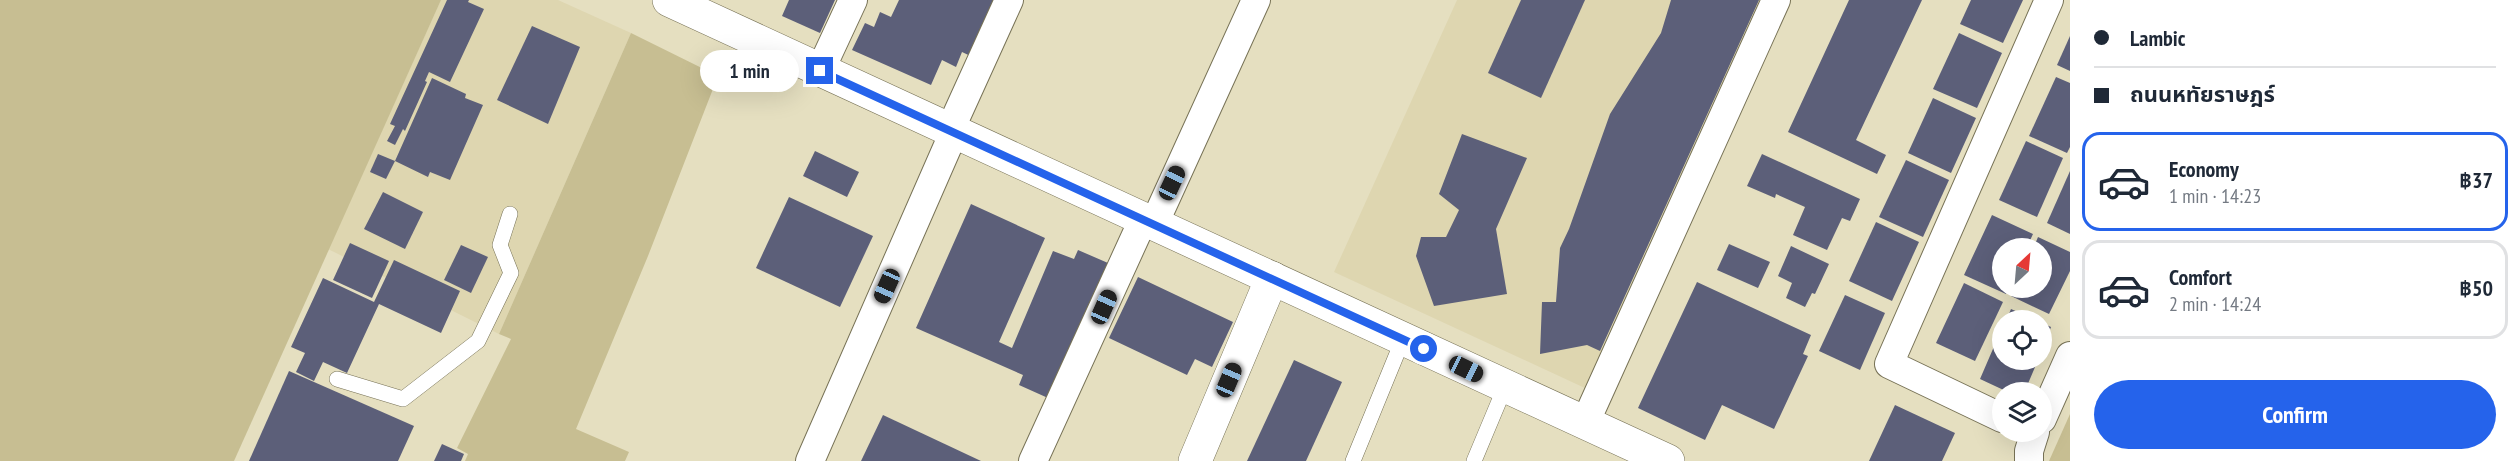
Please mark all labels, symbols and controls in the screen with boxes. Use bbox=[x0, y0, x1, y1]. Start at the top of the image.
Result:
text: Lambic bbox=[2130, 24, 2185, 52]
callout: 1 min bbox=[700, 50, 799, 92]
route end bbox=[806, 57, 833, 84]
text: 1 min bbox=[729, 58, 770, 84]
text: ถนนหทัยราษฎร์ bbox=[2130, 80, 2275, 108]
icon: car bbox=[2097, 155, 2151, 209]
text: Economy bbox=[2169, 155, 2239, 183]
car bbox=[1156, 163, 1188, 203]
text: ฿37 bbox=[2459, 166, 2493, 194]
text: 1 min · 14:23 bbox=[2169, 183, 2261, 209]
north arrow bbox=[1992, 238, 2052, 298]
map controls bbox=[1992, 238, 2052, 442]
icon: car bbox=[2097, 263, 2151, 317]
text: Comfort bbox=[2169, 263, 2232, 291]
car bbox=[871, 266, 903, 306]
text: ฿50 bbox=[2459, 274, 2493, 302]
car bbox=[1088, 287, 1120, 327]
text: 2 min · 14:24 bbox=[2169, 291, 2261, 317]
button: locate bbox=[1992, 310, 2052, 370]
route start bbox=[1410, 335, 1437, 362]
car bbox=[1446, 353, 1486, 385]
car bbox=[1214, 360, 1244, 400]
button: Confirm bbox=[2094, 380, 2496, 449]
button: layers bbox=[1992, 382, 2052, 442]

